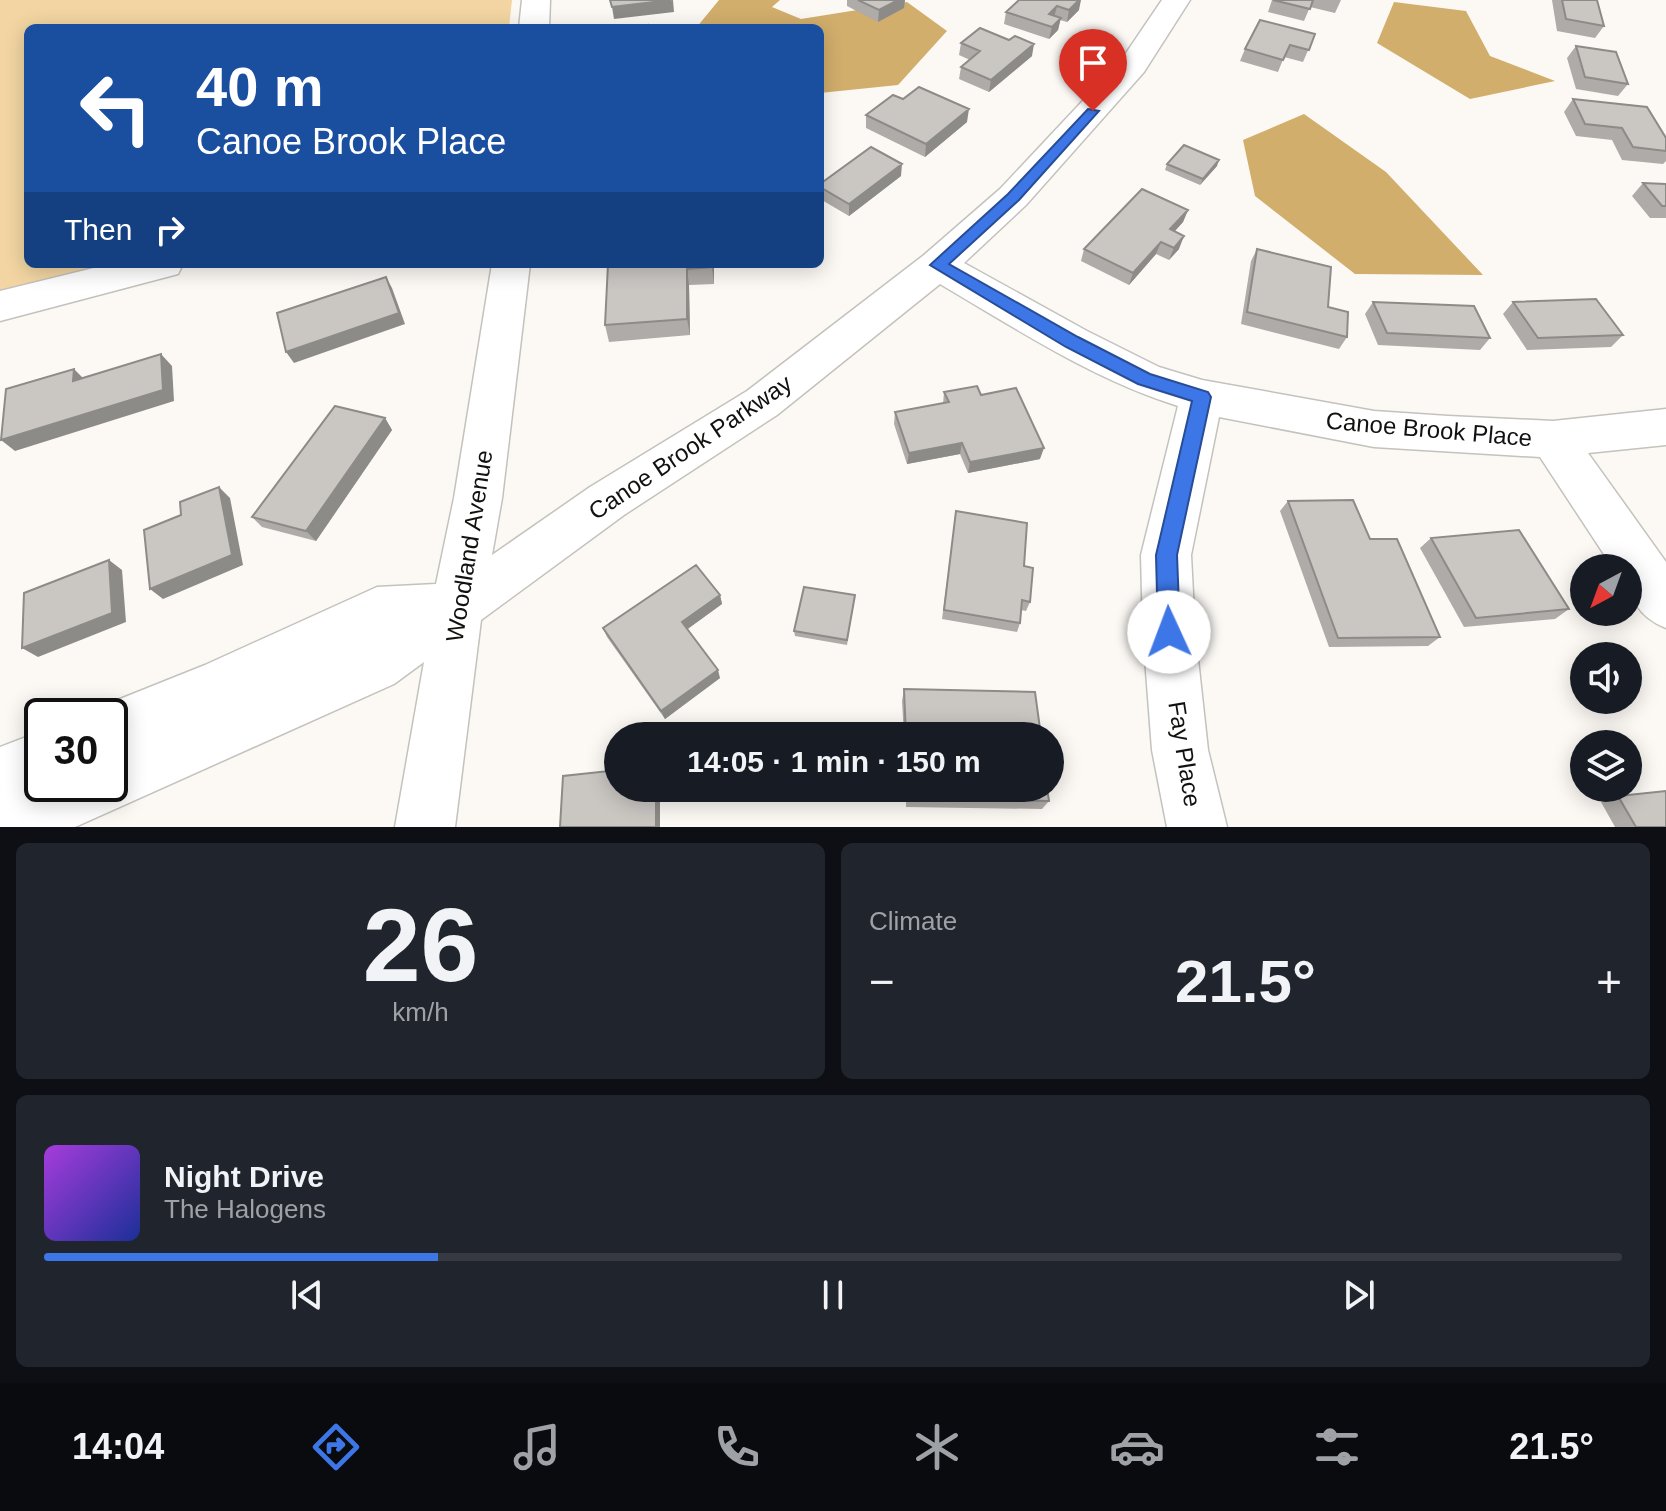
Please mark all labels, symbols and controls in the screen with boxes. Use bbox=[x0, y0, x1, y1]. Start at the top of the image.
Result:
pin bbox=[1059, 29, 1127, 111]
icon: arrive bbox=[1071, 41, 1115, 85]
text: 40 m bbox=[196, 55, 324, 118]
icon: left bbox=[64, 56, 168, 160]
text: Canoe Brook Place bbox=[196, 121, 506, 162]
icon: right bbox=[148, 208, 192, 252]
text: Then bbox=[64, 213, 132, 246]
street label: Canoe Brook Parkway bbox=[583, 369, 797, 525]
street label: Canoe Brook Place bbox=[1325, 407, 1533, 451]
street label: Woodland Avenue bbox=[440, 448, 498, 644]
north arrow bbox=[1570, 554, 1642, 626]
map controls bbox=[1570, 554, 1642, 802]
position arrow bbox=[1127, 590, 1211, 674]
button: sound bbox=[1570, 642, 1642, 714]
speed limit sign: 30 bbox=[24, 698, 128, 802]
street label: Fay Place bbox=[1163, 699, 1207, 809]
button: layers bbox=[1570, 730, 1642, 802]
text: 14:05 · 1 min · 150 m bbox=[687, 745, 981, 778]
text: 26 bbox=[363, 887, 478, 1003]
text: Climate bbox=[869, 906, 957, 936]
text: 21.5° bbox=[1175, 948, 1316, 1015]
text: − bbox=[869, 957, 895, 1006]
text: + bbox=[1596, 957, 1622, 1006]
text: km/h bbox=[392, 997, 449, 1027]
text: Night Drive bbox=[164, 1160, 324, 1193]
text: The Halogens bbox=[164, 1194, 326, 1224]
icon: previous bbox=[285, 1273, 329, 1317]
icon: pause bbox=[811, 1273, 855, 1317]
icon: next bbox=[1337, 1273, 1381, 1317]
icon: directions bbox=[308, 1419, 364, 1475]
icon: music bbox=[509, 1419, 565, 1475]
icon: phone bbox=[709, 1419, 765, 1475]
icon: climate bbox=[909, 1419, 965, 1475]
icon: car bbox=[1109, 1419, 1165, 1475]
icon: filters bbox=[1309, 1419, 1365, 1475]
text: 14:04 bbox=[72, 1426, 164, 1467]
text: 21.5° bbox=[1509, 1426, 1594, 1467]

